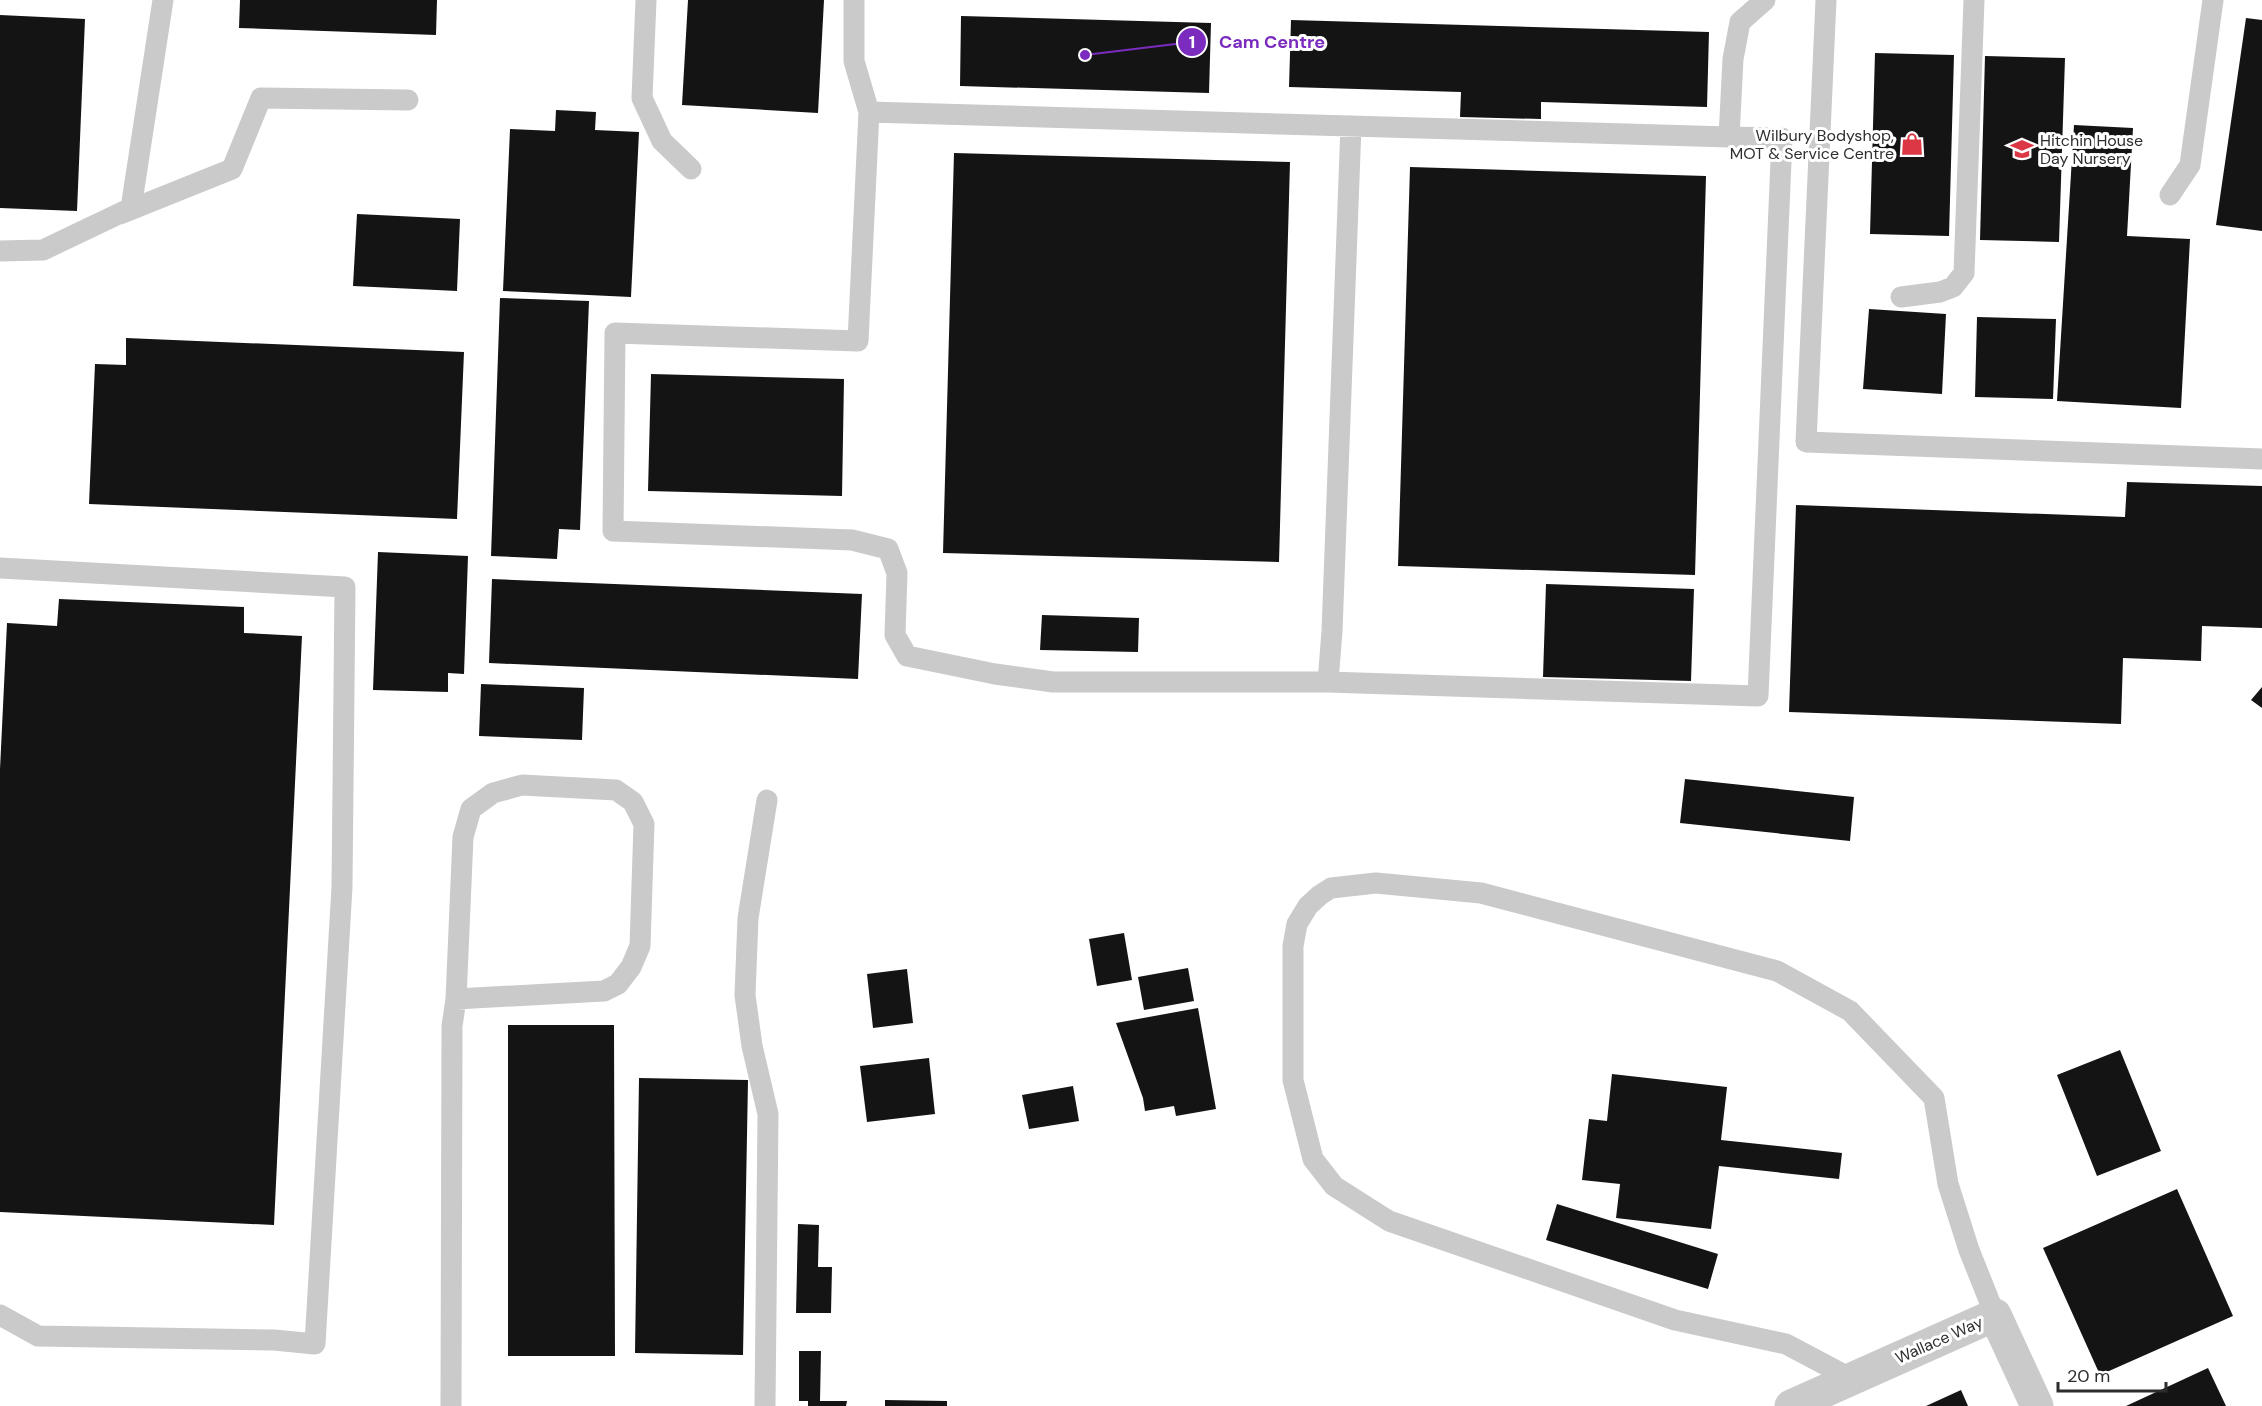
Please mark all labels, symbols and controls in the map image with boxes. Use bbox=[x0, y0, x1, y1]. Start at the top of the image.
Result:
callout: Cam Centre bbox=[1177, 24, 1337, 60]
text: 1 bbox=[1189, 30, 1195, 54]
text: Cam Centre bbox=[1219, 30, 1325, 54]
place label: Wilbury Bodyshop, MOT & Service Centre bbox=[1730, 125, 1894, 164]
place label: Hitchin House Day Nursery bbox=[2040, 130, 2143, 169]
shop icon: Wilbury Bodyshop, MOT & Service Centre bbox=[1899, 131, 1925, 157]
school or university icon: Hitchin House Day Nursery bbox=[2009, 136, 2035, 162]
street label: Wallace Way bbox=[1892, 1311, 1986, 1369]
scale bar bbox=[2058, 1355, 2166, 1393]
text: 20 m bbox=[2067, 1364, 2110, 1388]

